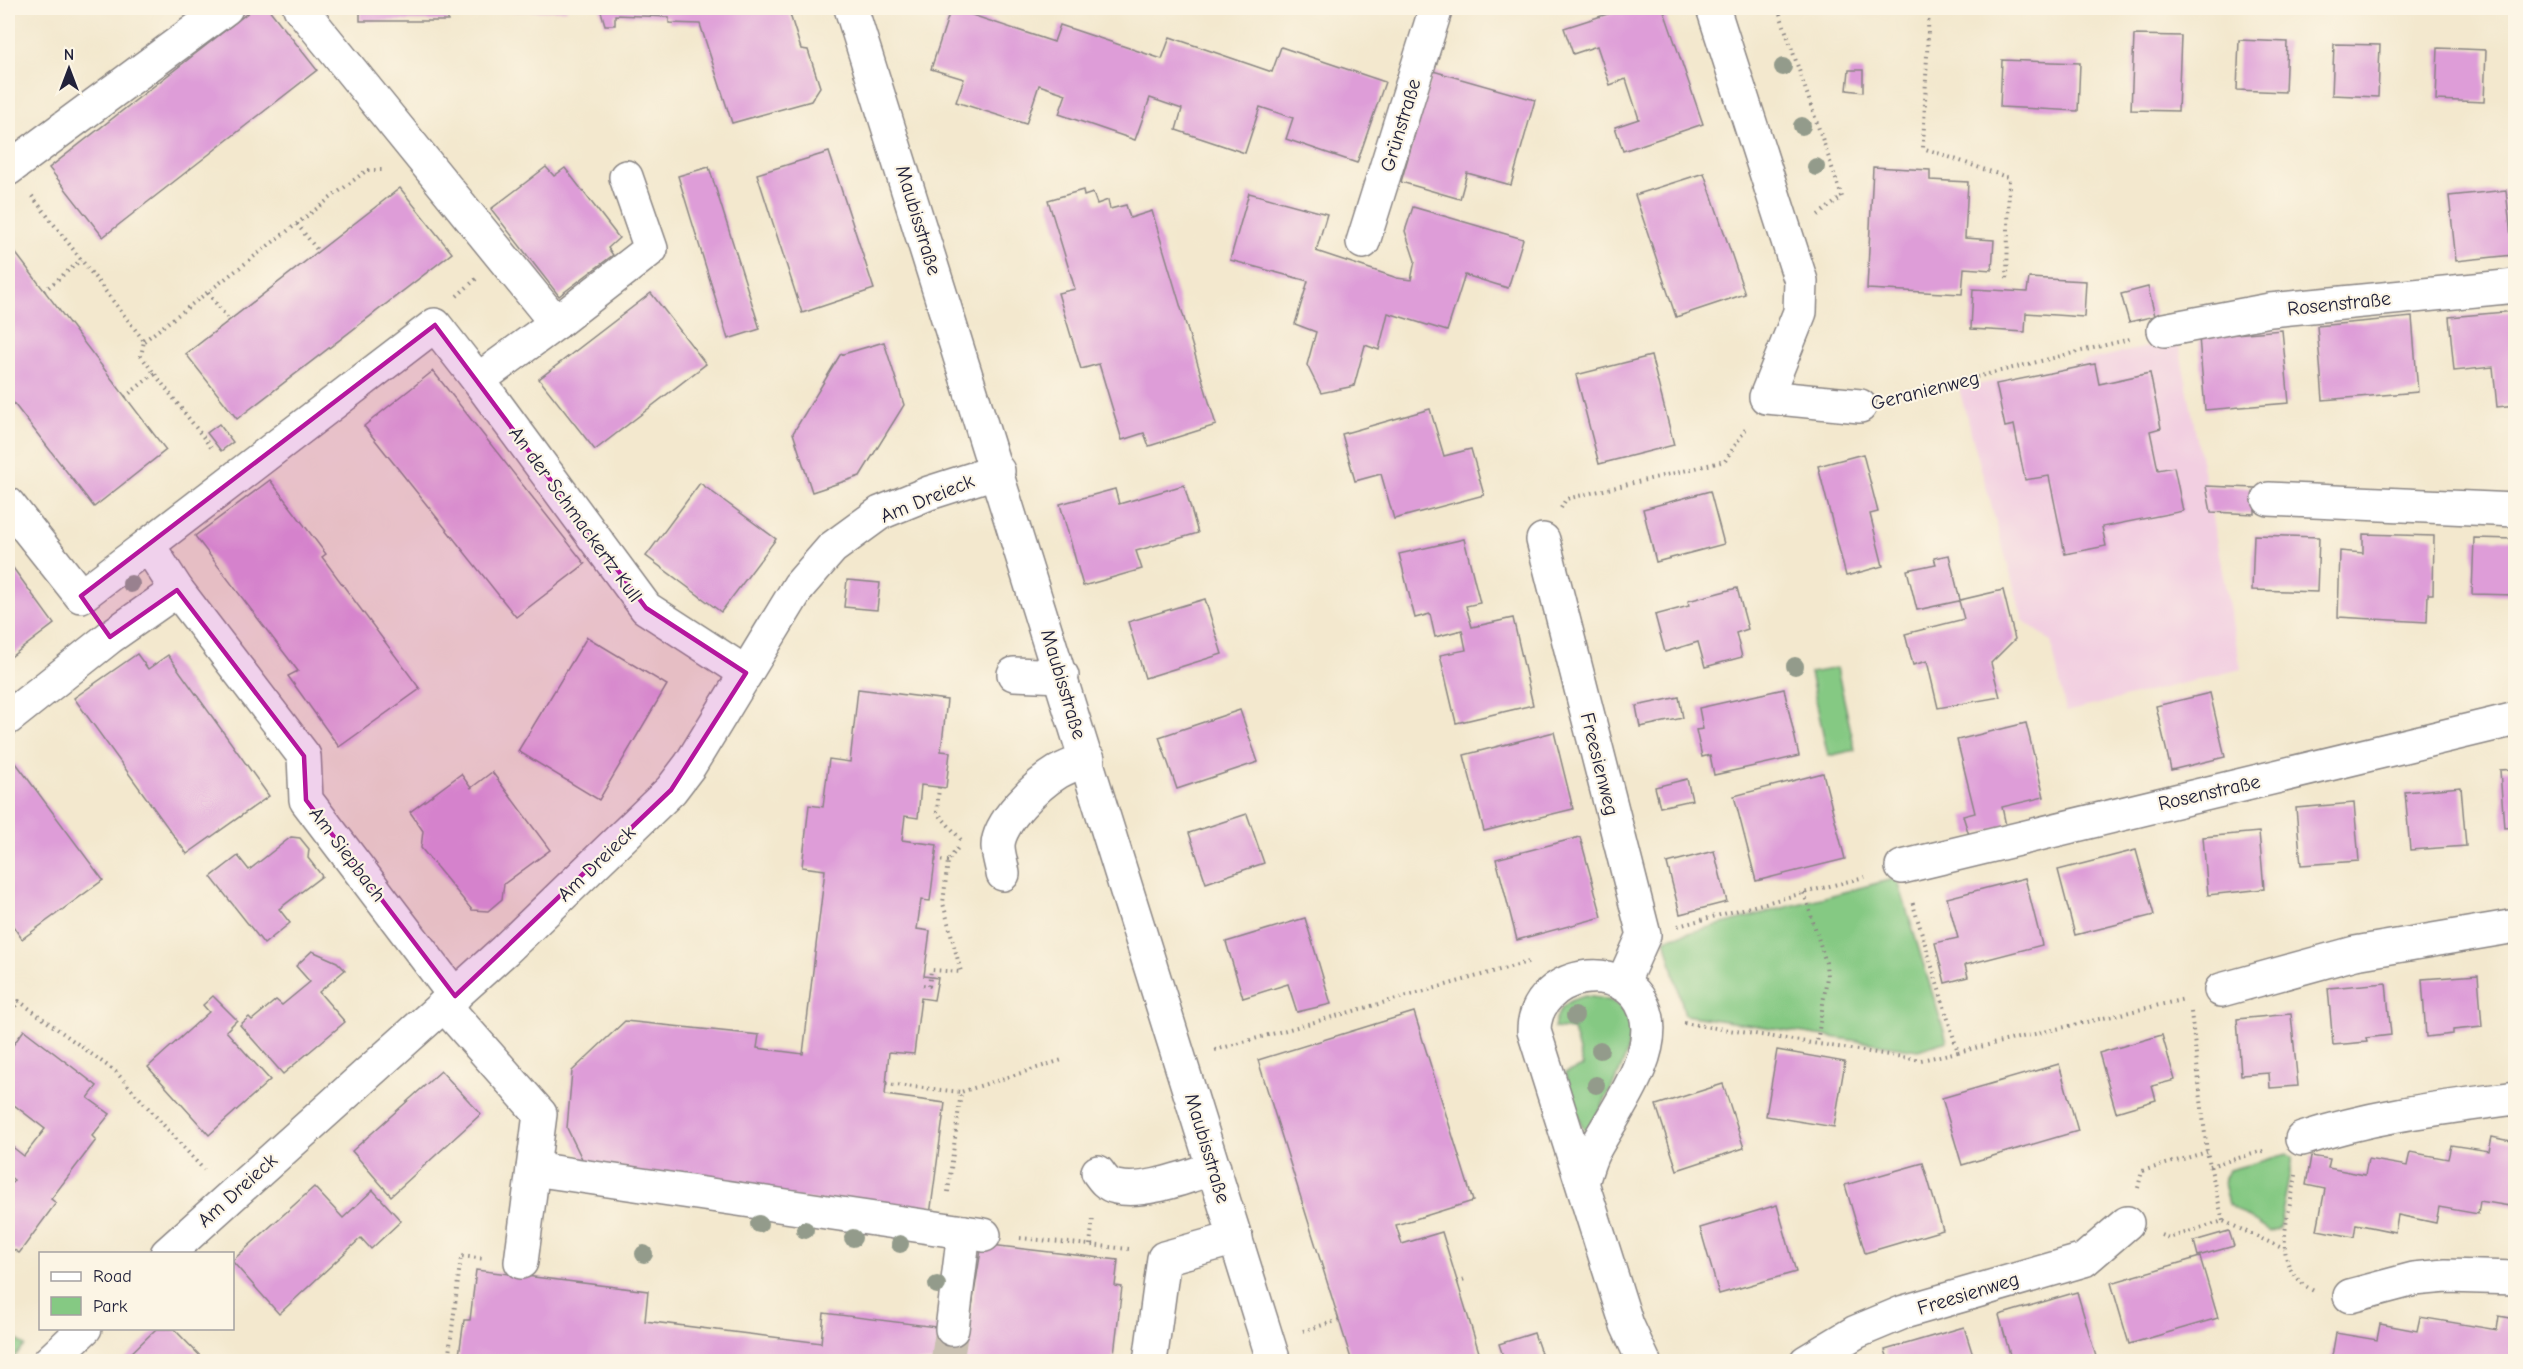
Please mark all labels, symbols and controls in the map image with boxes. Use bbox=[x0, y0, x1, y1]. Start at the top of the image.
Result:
north arrow bbox=[39, 39, 99, 99]
text: N bbox=[64, 46, 74, 64]
street label: Grünstraße bbox=[1375, 76, 1426, 174]
street label: Maubisstraße bbox=[891, 163, 946, 278]
street label: Rosenstraße bbox=[2286, 287, 2392, 320]
street label: Geranienweg bbox=[1868, 366, 1982, 415]
street label: An der Schmackertz Kull bbox=[504, 422, 647, 606]
street label: Am Dreieck bbox=[877, 469, 978, 528]
street label: Maubisstraße bbox=[1036, 627, 1091, 742]
street label: Freesienweg bbox=[1576, 710, 1623, 818]
street label: Rosenstraße bbox=[2156, 770, 2262, 815]
street label: Am Siepbach bbox=[305, 802, 391, 906]
street label: Am Dreieck bbox=[553, 821, 640, 906]
street label: Maubisstraße bbox=[1180, 1091, 1235, 1206]
street label: Am Dreieck bbox=[193, 1149, 282, 1232]
legend bbox=[39, 1252, 234, 1330]
text: Road bbox=[93, 1266, 132, 1287]
street label: Freesienweg bbox=[1914, 1267, 2022, 1320]
text: Park bbox=[93, 1296, 128, 1317]

